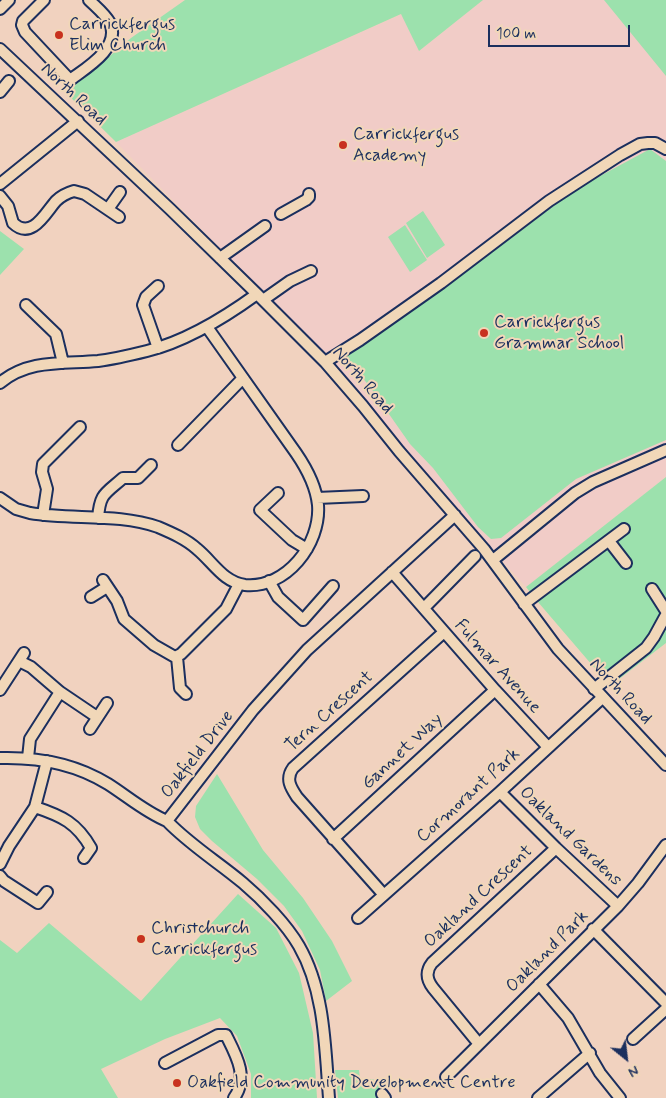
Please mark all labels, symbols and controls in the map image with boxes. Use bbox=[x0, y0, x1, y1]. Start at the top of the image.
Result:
place label: Carrickfergus Elim Church bbox=[69, 14, 175, 56]
scale bar bbox=[491, 15, 634, 47]
text: 100 m bbox=[496, 24, 536, 44]
marker: Carrickfergus Elim Church bbox=[53, 29, 65, 41]
street label: North Road bbox=[35, 59, 111, 131]
place label: Carrickfergus Academy bbox=[353, 124, 459, 166]
marker: Carrickfergus Academy bbox=[337, 139, 349, 151]
place label: Carrickfergus Grammar School bbox=[494, 312, 624, 354]
marker: Carrickfergus Grammar School bbox=[478, 327, 490, 339]
street label: North Road bbox=[327, 343, 397, 419]
street label: Fulmar Avenue bbox=[449, 615, 545, 719]
street label: North Road bbox=[584, 654, 656, 730]
street label: Tern Crescent bbox=[282, 667, 378, 757]
street label: Oakfield Drive bbox=[157, 707, 239, 803]
street label: Gannet Way bbox=[358, 709, 448, 795]
street label: Cormorant Park bbox=[413, 744, 525, 848]
street label: Oakland Gardens bbox=[514, 783, 626, 891]
street label: Oakland Crescent bbox=[420, 841, 538, 953]
street label: Oakland Park bbox=[502, 906, 594, 998]
place label: Christchurch Carrickfergus bbox=[151, 918, 257, 961]
marker: Christchurch Carrickfergus bbox=[135, 933, 147, 945]
north arrow bbox=[601, 1033, 651, 1083]
text: N bbox=[625, 1061, 642, 1081]
place label: Oakfield Community Development Centre bbox=[187, 1072, 516, 1094]
marker: Oakfield Community Development Centre bbox=[171, 1077, 183, 1089]

